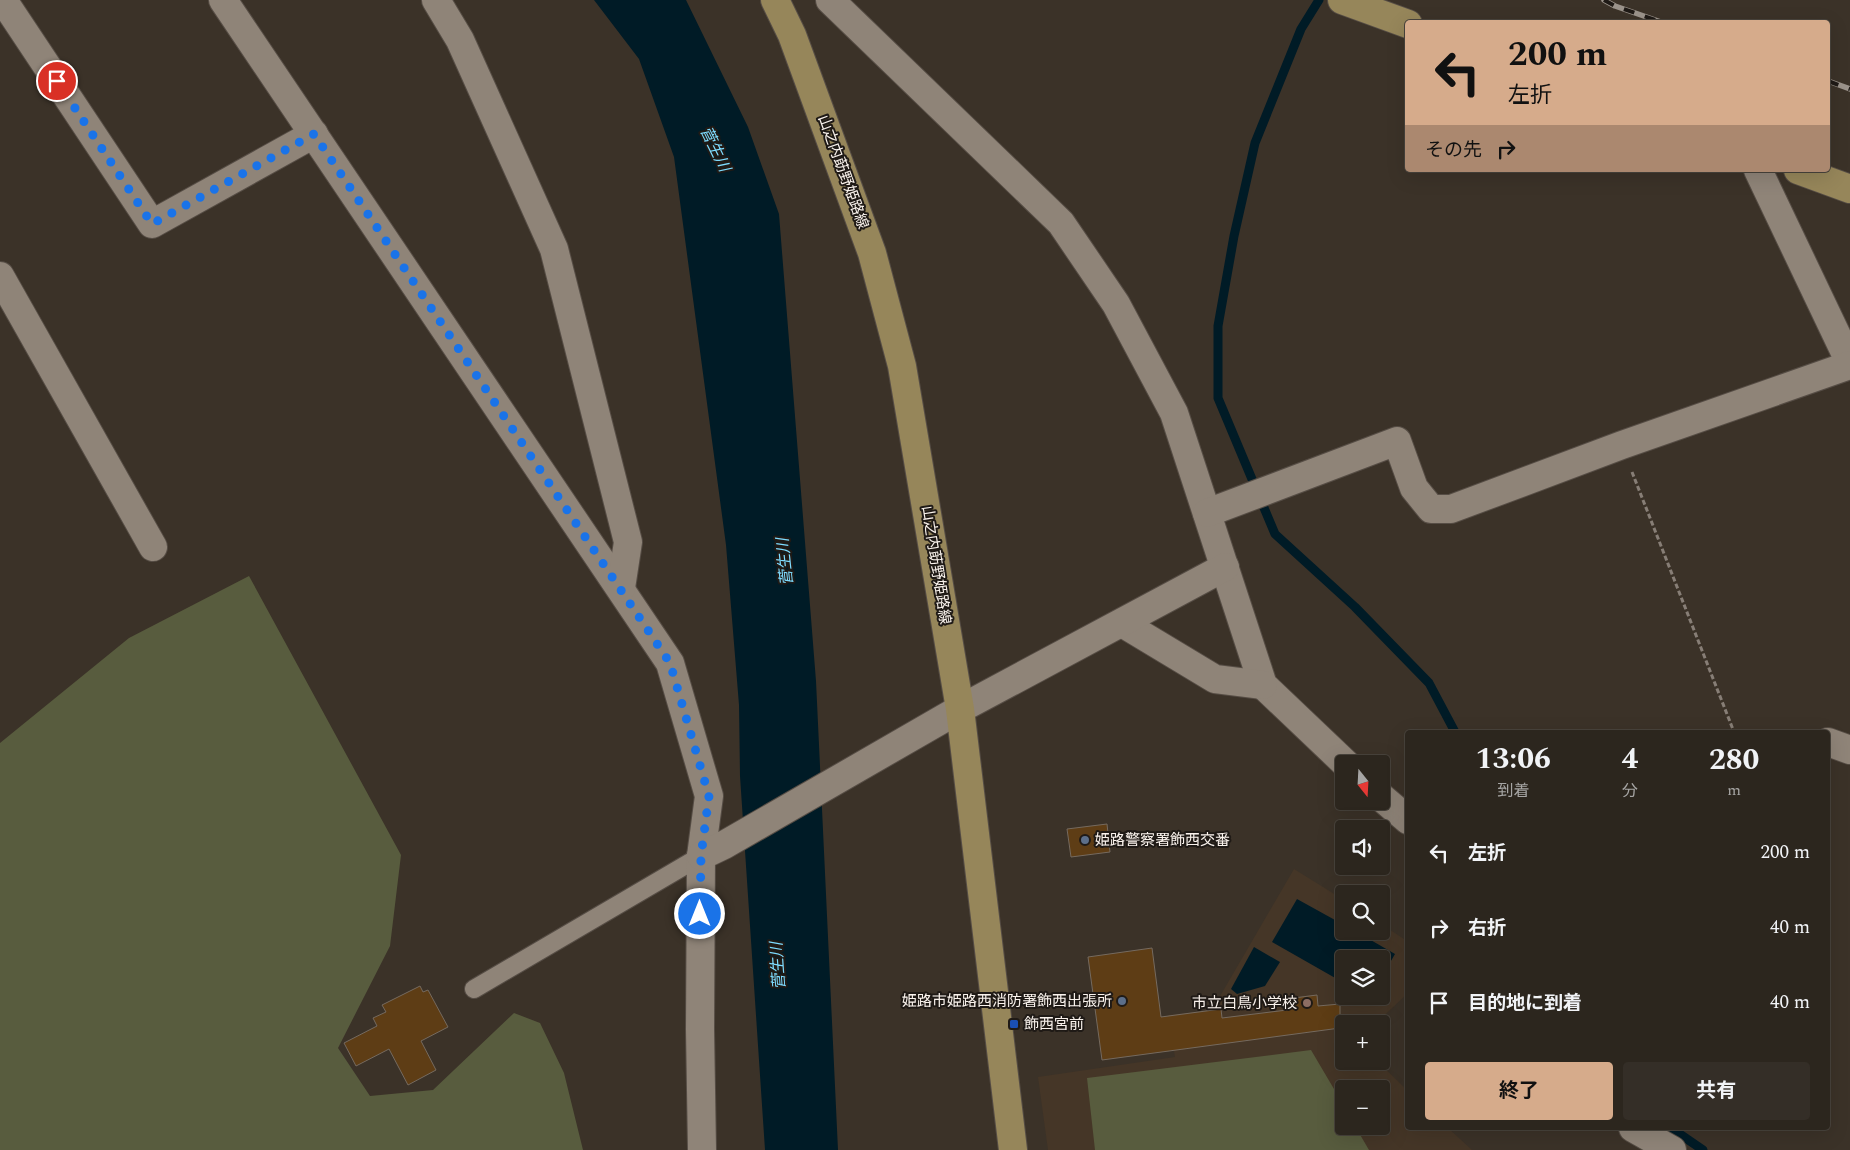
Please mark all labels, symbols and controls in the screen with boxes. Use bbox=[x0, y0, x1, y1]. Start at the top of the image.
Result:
text: 200 m bbox=[1508, 28, 1607, 81]
icon: left bbox=[1425, 40, 1490, 105]
pin bbox=[36, 60, 78, 102]
icon: arrive bbox=[43, 67, 71, 95]
text: 左折 bbox=[1508, 79, 1552, 112]
street label: 山之内莇野姫路線 bbox=[812, 112, 874, 232]
water label: 菅生川 bbox=[694, 122, 737, 178]
icon: right bbox=[1492, 135, 1520, 163]
text: その先 bbox=[1425, 136, 1482, 165]
street label: 山之内莇野姫路線 bbox=[915, 504, 957, 626]
water label: 菅生川 bbox=[770, 535, 799, 587]
text: 13:06 bbox=[1476, 736, 1551, 782]
text: 4 bbox=[1622, 736, 1638, 782]
text: 280 bbox=[1709, 737, 1759, 783]
north arrow bbox=[1335, 755, 1390, 810]
map controls bbox=[1335, 755, 1390, 1135]
text: m bbox=[1727, 778, 1741, 802]
text: 到着 bbox=[1497, 779, 1529, 803]
text: 分 bbox=[1622, 779, 1638, 803]
button: sound bbox=[1335, 820, 1390, 875]
place label: 姫路警察署飾西交番 bbox=[1095, 829, 1230, 852]
marker: 姫路警察署飾西交番 bbox=[1079, 834, 1091, 846]
text: 200 m bbox=[1760, 838, 1810, 867]
icon: left bbox=[1425, 839, 1453, 867]
text: 左折 bbox=[1468, 839, 1506, 868]
button: search bbox=[1335, 885, 1390, 940]
position arrow bbox=[673, 887, 725, 939]
text: 40 m bbox=[1770, 913, 1810, 942]
icon: right bbox=[1425, 914, 1453, 942]
text: 右折 bbox=[1468, 914, 1506, 943]
water label: 菅生川 bbox=[764, 939, 792, 991]
button: layers bbox=[1335, 950, 1390, 1005]
text: 40 m bbox=[1770, 988, 1810, 1017]
icon: arrive bbox=[1425, 989, 1453, 1017]
text: 目的地に到着 bbox=[1468, 989, 1582, 1018]
place label: 姫路市姫路西消防署飾西出張所 bbox=[902, 990, 1112, 1013]
place label: 市立白鳥小学校 bbox=[1192, 992, 1297, 1015]
marker: 姫路市姫路西消防署飾西出張所 bbox=[1116, 995, 1128, 1007]
marker: 市立白鳥小学校 bbox=[1301, 997, 1313, 1009]
place label: 飾西宮前 bbox=[1024, 1013, 1084, 1036]
button: + bbox=[1335, 1015, 1390, 1070]
marker: 飾西宮前 bbox=[1008, 1018, 1020, 1030]
button: 終了 bbox=[1425, 1062, 1613, 1120]
button: 共有 bbox=[1623, 1062, 1810, 1120]
button: − bbox=[1335, 1080, 1390, 1135]

